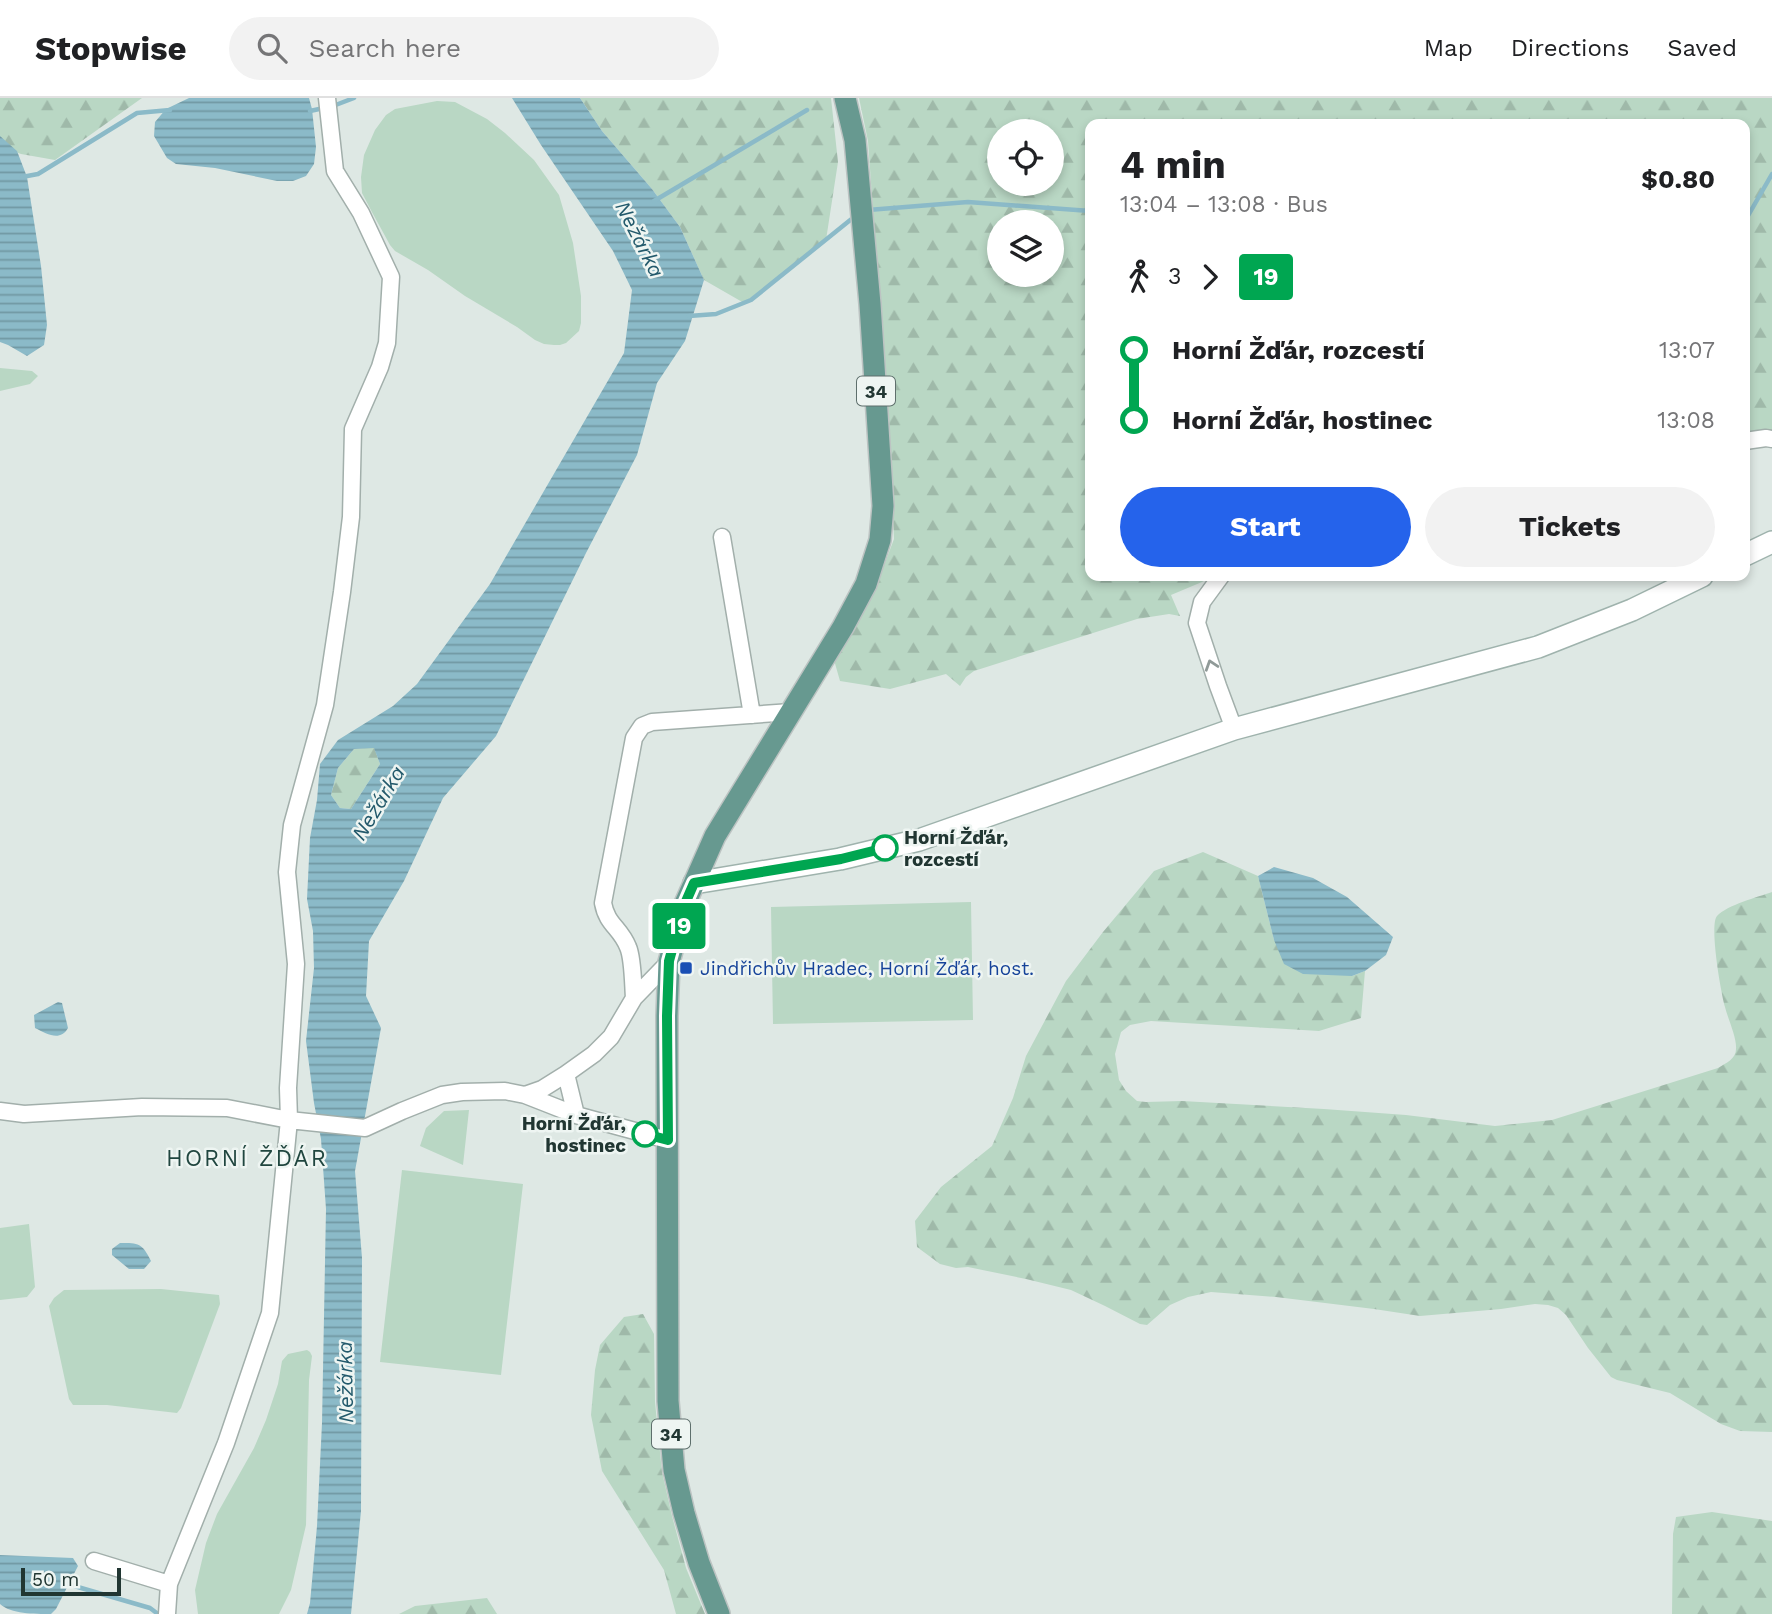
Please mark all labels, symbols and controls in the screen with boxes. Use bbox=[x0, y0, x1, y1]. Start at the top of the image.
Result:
search box bbox=[229, 17, 719, 80]
text: Stopwise bbox=[35, 29, 187, 68]
icon: search bbox=[253, 29, 291, 67]
text: Search here bbox=[309, 33, 461, 63]
text: Map bbox=[1424, 34, 1473, 62]
text: Directions bbox=[1511, 34, 1629, 62]
text: Saved bbox=[1667, 34, 1737, 62]
map controls bbox=[987, 119, 1064, 287]
button: locate bbox=[987, 119, 1064, 196]
text: 4 min bbox=[1120, 143, 1226, 187]
text: $0.80 bbox=[1641, 164, 1715, 194]
text: 13:04 – 13:08 · Bus bbox=[1120, 191, 1328, 218]
water label: Nežárka bbox=[610, 197, 670, 281]
button: layers bbox=[987, 210, 1064, 287]
icon: walk bbox=[1120, 258, 1158, 296]
icon: forward bbox=[1191, 258, 1229, 296]
text: 3 bbox=[1168, 263, 1181, 290]
text: 19 bbox=[1253, 263, 1279, 291]
text: Horní Žďár, rozcestí bbox=[1172, 335, 1425, 365]
text: 13:07 bbox=[1659, 337, 1715, 364]
road number: 34 bbox=[857, 376, 895, 405]
text: Horní Žďár, hostinec bbox=[1172, 405, 1433, 435]
text: 13:08 bbox=[1657, 407, 1715, 434]
button: Start bbox=[1120, 487, 1411, 567]
button: Tickets bbox=[1425, 487, 1715, 567]
one-way arrow bbox=[1205, 659, 1219, 672]
water label: Nežárka bbox=[346, 761, 410, 845]
place label: Horní Žďár, rozcestí bbox=[904, 826, 1008, 871]
marker: Horní Žďár, rozcestí bbox=[872, 835, 898, 861]
line badge: 19 bbox=[648, 903, 710, 949]
text: 19 bbox=[666, 912, 692, 940]
place label: Jindřichův Hradec, Horní Žďár, host. bbox=[700, 957, 1034, 980]
marker: Jindřichův Hradec, Horní Žďár, host. bbox=[678, 960, 694, 976]
place label: Horní Žďár, hostinec bbox=[522, 1112, 626, 1157]
marker: Horní Žďár, hostinec bbox=[632, 1121, 658, 1147]
district label: HORNÍ ŽĎÁR bbox=[166, 1145, 328, 1172]
water label: Nežárka bbox=[332, 1341, 358, 1423]
road number: 34 bbox=[652, 1420, 690, 1448]
scale bar bbox=[21, 1565, 121, 1597]
text: 50 m bbox=[32, 1568, 79, 1591]

